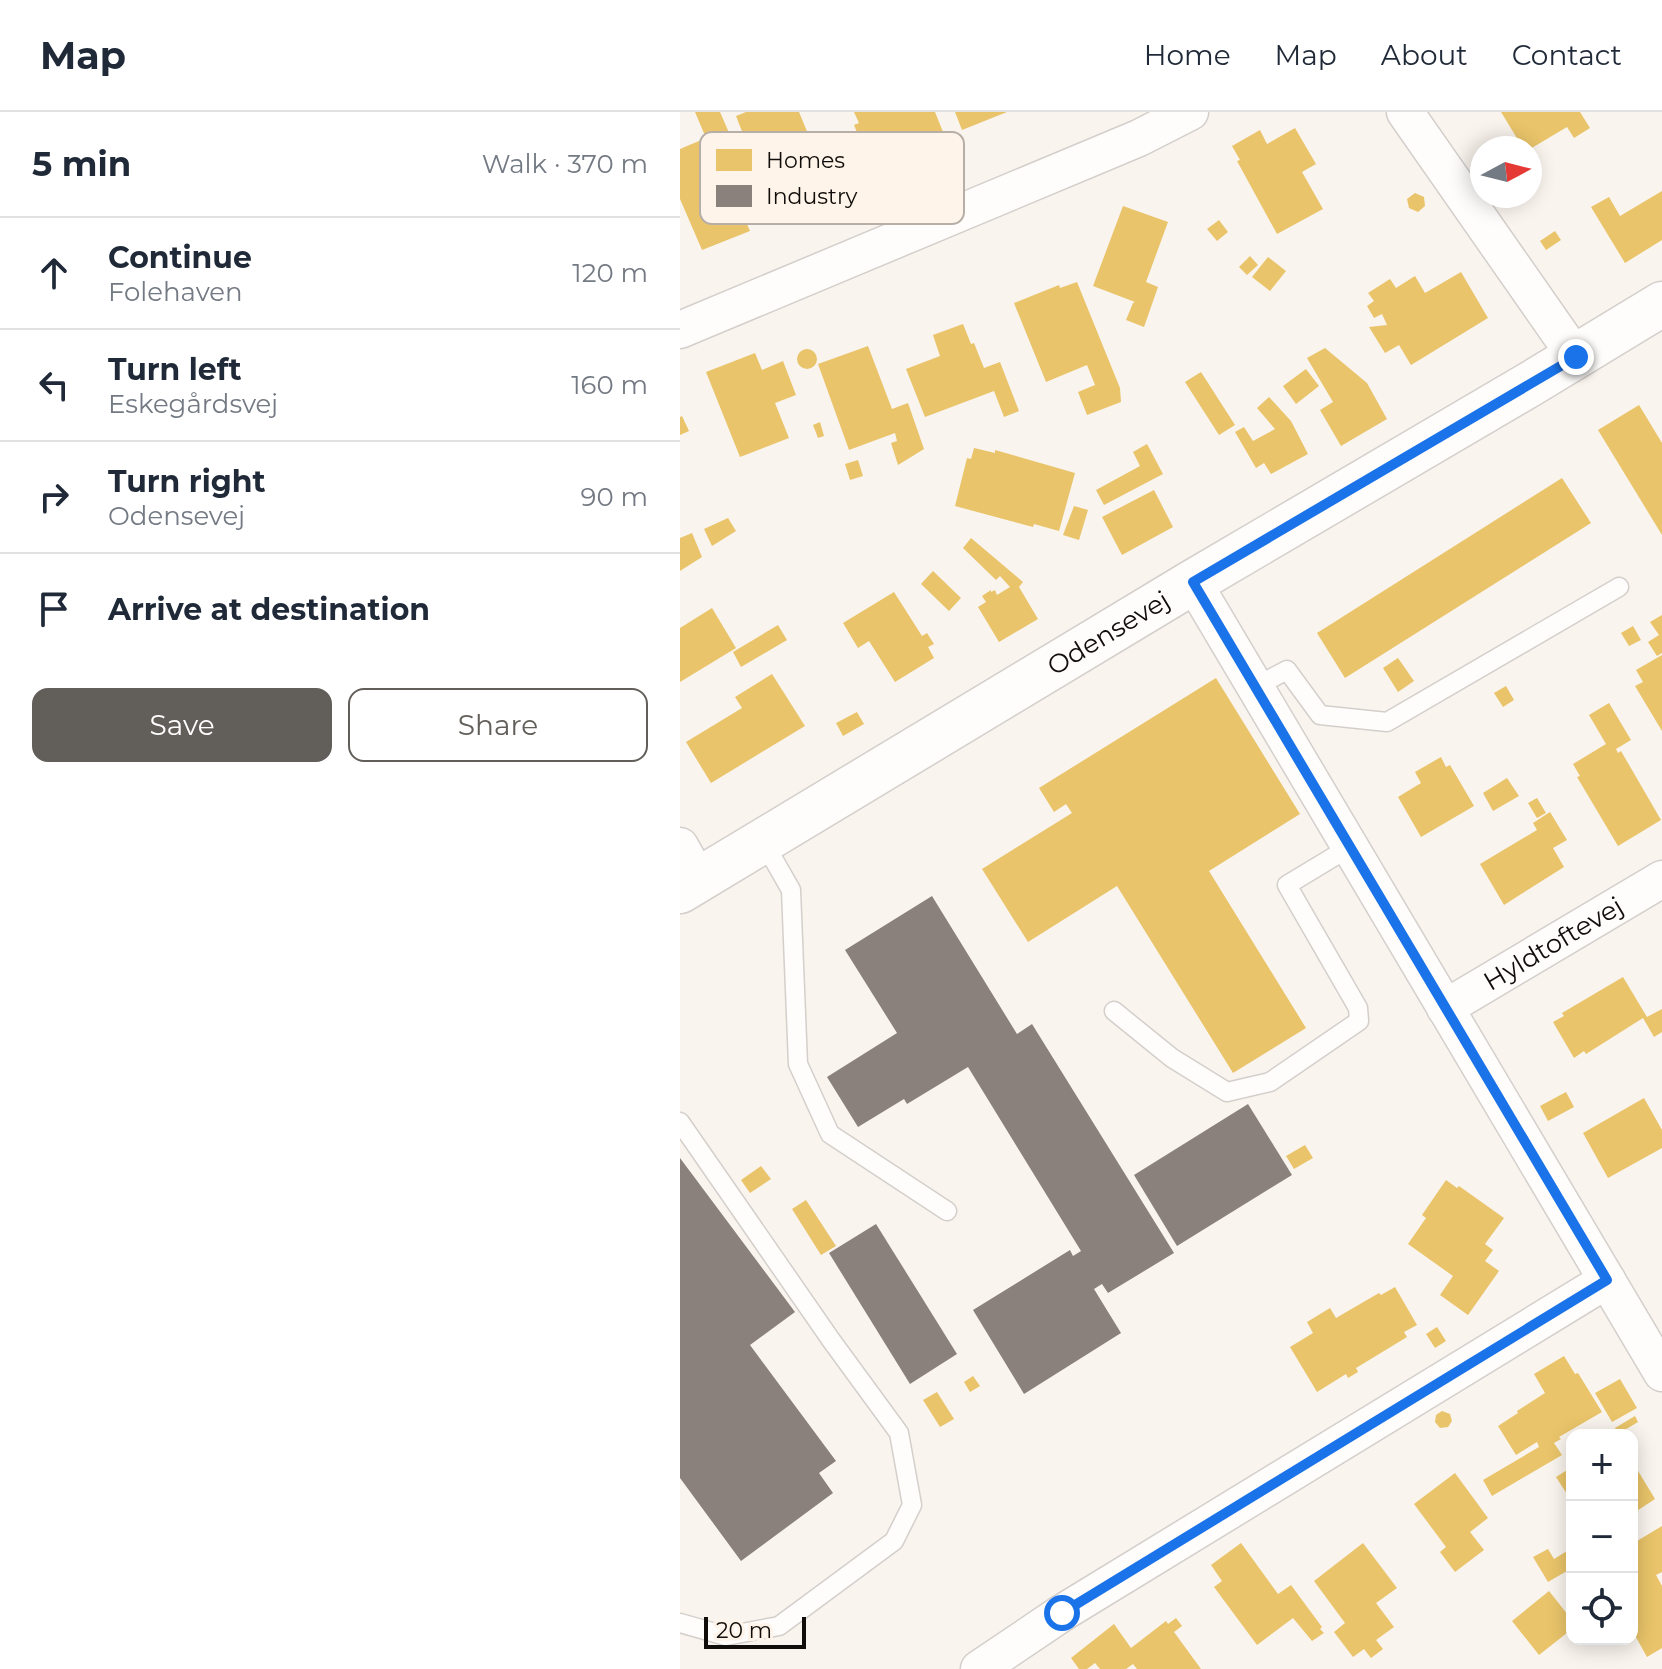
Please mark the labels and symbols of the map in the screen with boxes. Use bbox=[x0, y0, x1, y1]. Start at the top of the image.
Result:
legend bbox=[700, 132, 964, 224]
north arrow bbox=[1470, 136, 1542, 208]
text: Homes bbox=[766, 147, 845, 174]
text: Industry bbox=[766, 183, 858, 210]
route end bbox=[1558, 339, 1594, 375]
street label: Odensevej bbox=[1041, 584, 1175, 682]
street label: Hyldtoftevej bbox=[1478, 890, 1629, 997]
route start bbox=[1044, 1595, 1080, 1631]
scale bar bbox=[704, 1613, 806, 1649]

